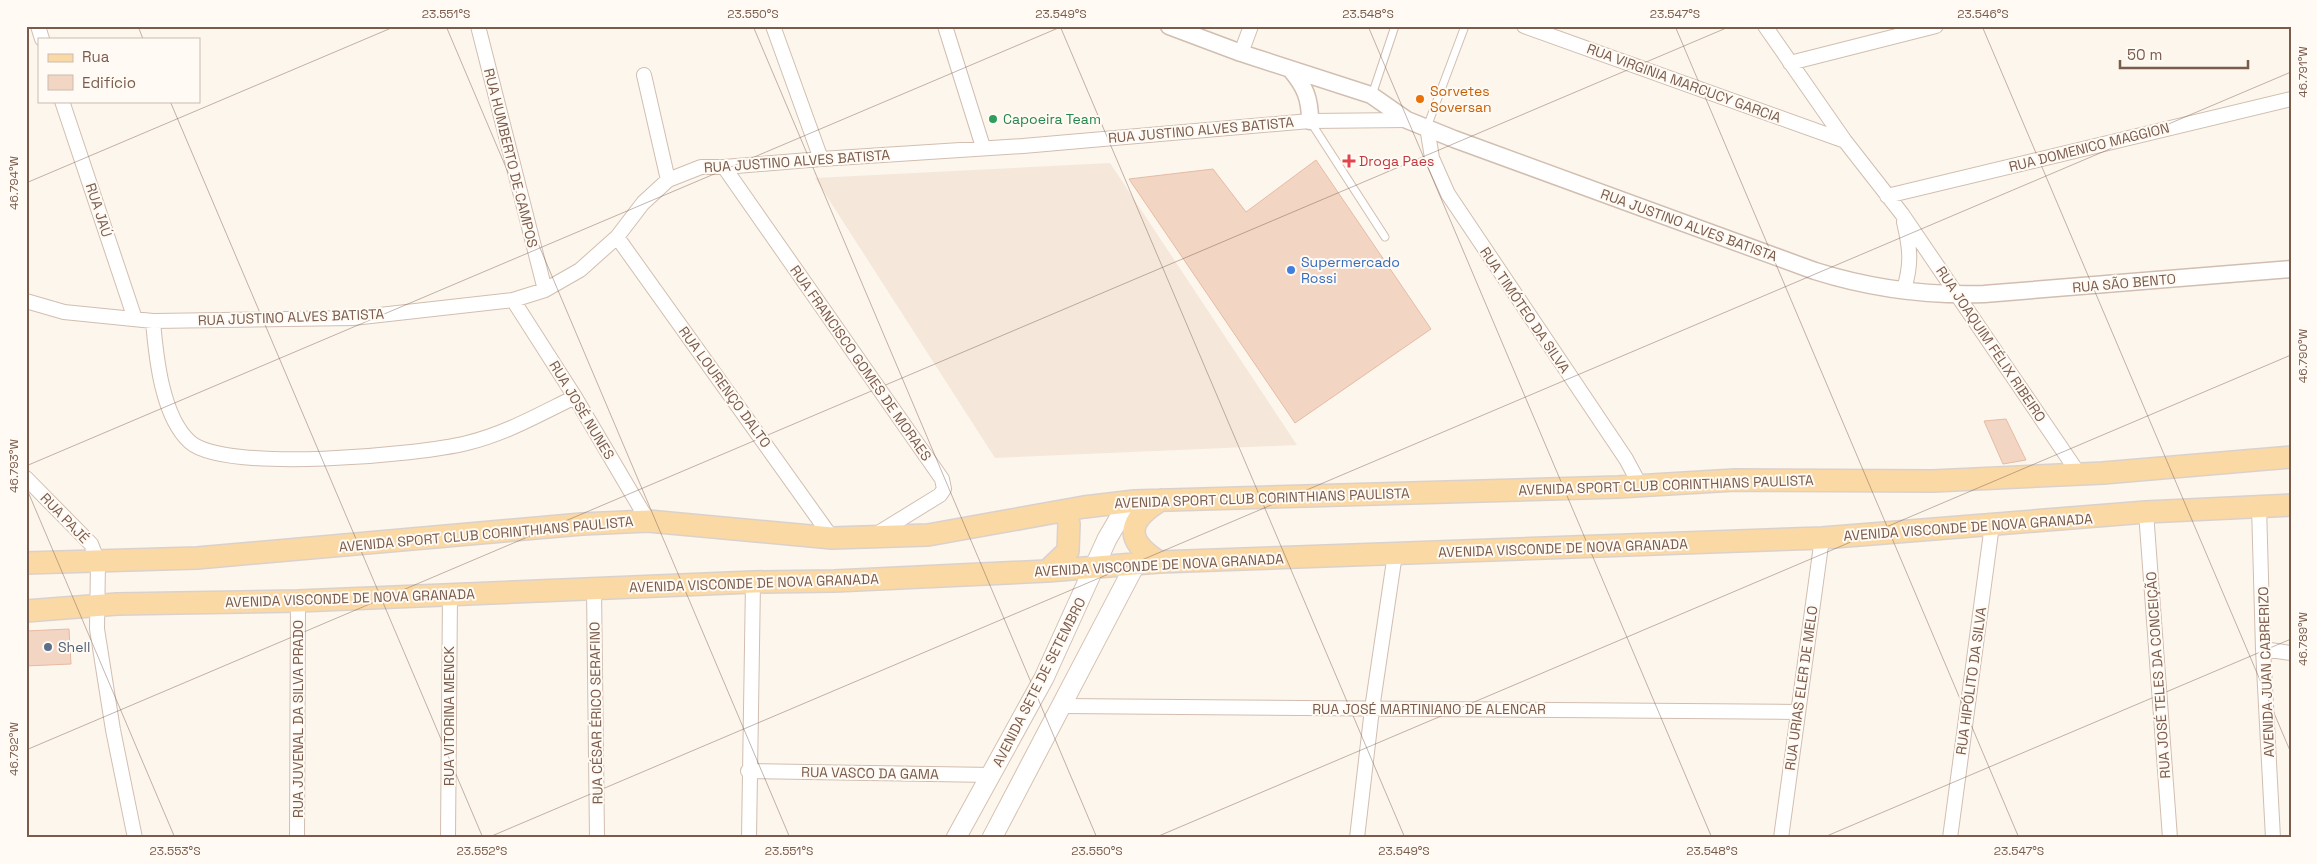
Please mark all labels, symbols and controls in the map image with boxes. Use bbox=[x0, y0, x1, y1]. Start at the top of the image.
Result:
text: 23.551°S bbox=[422, 6, 470, 22]
text: 23.550°S bbox=[727, 6, 779, 22]
text: 23.549°S bbox=[1035, 6, 1087, 22]
text: 23.548°S bbox=[1342, 6, 1394, 22]
text: 23.547°S bbox=[1650, 6, 1700, 22]
text: 23.546°S bbox=[1957, 6, 2009, 22]
legend bbox=[38, 38, 200, 102]
scale bar bbox=[2120, 38, 2247, 70]
street label: RUA VIRGINIA MARCUCY GARCIA bbox=[1584, 39, 1784, 127]
text: 50 m bbox=[2127, 45, 2162, 64]
text: 46.791°W bbox=[2295, 46, 2311, 98]
text: Rua bbox=[82, 47, 110, 66]
street label: RUA HUMBERTO DE CAMPOS bbox=[480, 66, 542, 250]
text: Edifício bbox=[82, 73, 136, 92]
place label: Sorvetes Soversan bbox=[1430, 82, 1492, 116]
marker: Sorvetes Soversan bbox=[1414, 93, 1426, 105]
place label: Capoeira Team bbox=[1003, 110, 1101, 128]
marker: Capoeira Team bbox=[987, 113, 999, 125]
street label: RUA JUSTINO ALVES BATISTA bbox=[1107, 113, 1295, 147]
street label: RUA DOMENICO MAGGION bbox=[2007, 118, 2171, 176]
street label: RUA JUSTINO ALVES BATISTA bbox=[703, 146, 891, 176]
place label: Droga Paes bbox=[1359, 152, 1434, 170]
text: 46.794°W bbox=[6, 155, 22, 210]
marker: Droga Paes bbox=[1343, 155, 1355, 167]
street label: RUA JAÚ bbox=[82, 181, 116, 239]
street label: RUA JUSTINO ALVES BATISTA bbox=[1598, 185, 1780, 265]
street label: RUA TIMÓTEO DA SILVA bbox=[1476, 244, 1574, 377]
place label: Supermercado Rossi bbox=[1301, 253, 1400, 287]
street label: RUA FRANCISCO GOMES DE MORAES bbox=[786, 262, 936, 464]
street label: RUA JOAQUIM FÉLIX RIBEIRO bbox=[1932, 263, 2050, 425]
marker: Supermercado Rossi bbox=[1285, 264, 1297, 276]
street label: RUA SÃO BENTO bbox=[2071, 270, 2177, 296]
street label: RUA JUSTINO ALVES BATISTA bbox=[197, 305, 385, 329]
street label: RUA LOURENÇO DALTO bbox=[675, 323, 775, 451]
text: 46.790°W bbox=[2295, 328, 2311, 383]
street label: RUA JOSÉ NUNES bbox=[545, 357, 619, 463]
text: 46.793°W bbox=[6, 439, 22, 493]
street label: AVENIDA SPORT CLUB CORINTHIANS PAULISTA bbox=[1518, 471, 1814, 499]
street label: AVENIDA SPORT CLUB CORINTHIANS PAULISTA bbox=[1114, 484, 1410, 512]
street label: RUA PAJÉ bbox=[37, 489, 93, 547]
street label: AVENIDA VISCONDE DE NOVA GRANADA bbox=[1843, 509, 2093, 545]
street label: AVENIDA SPORT CLUB CORINTHIANS PAULISTA bbox=[338, 512, 634, 556]
street label: AVENIDA VISCONDE DE NOVA GRANADA bbox=[1438, 535, 1688, 561]
street label: AVENIDA VISCONDE DE NOVA GRANADA bbox=[1034, 549, 1284, 581]
street label: AVENIDA VISCONDE DE NOVA GRANADA bbox=[629, 570, 879, 596]
street label: RUA JOSÉ TELES DA CONCEIÇÃO bbox=[2142, 571, 2174, 779]
street label: AVENIDA VISCONDE DE NOVA GRANADA bbox=[225, 585, 475, 611]
street label: AVENIDA JUAN CABRERIZO bbox=[2254, 586, 2278, 758]
street label: AVENIDA SETE DE SETEMBRO bbox=[988, 594, 1090, 770]
street label: RUA URIAS ELER DE MELO bbox=[1781, 605, 1821, 771]
street label: RUA HIPÓLITO DA SILVA bbox=[1952, 606, 1990, 756]
text: 46.789°W bbox=[2295, 611, 2311, 666]
street label: RUA JUVENAL DA SILVA PRADO bbox=[289, 620, 307, 818]
street label: RUA CÉSAR ÉRICO SERAFINO bbox=[585, 622, 607, 804]
place label: Shell bbox=[58, 638, 90, 656]
marker: Shell bbox=[42, 641, 54, 653]
street label: RUA VITORINA MENCK bbox=[440, 646, 458, 786]
street label: RUA JOSÉ MARTINIANO DE ALENCAR bbox=[1312, 700, 1546, 718]
text: 46.792°W bbox=[6, 722, 22, 776]
street label: RUA VASCO DA GAMA bbox=[801, 763, 939, 783]
text: 23.553°S bbox=[149, 843, 201, 859]
text: 23.552°S bbox=[457, 843, 507, 859]
text: 23.551°S bbox=[765, 843, 813, 859]
text: 23.550°S bbox=[1071, 843, 1123, 859]
text: 23.549°S bbox=[1378, 843, 1430, 859]
text: 23.548°S bbox=[1686, 843, 1738, 859]
text: 23.547°S bbox=[1994, 843, 2044, 859]

